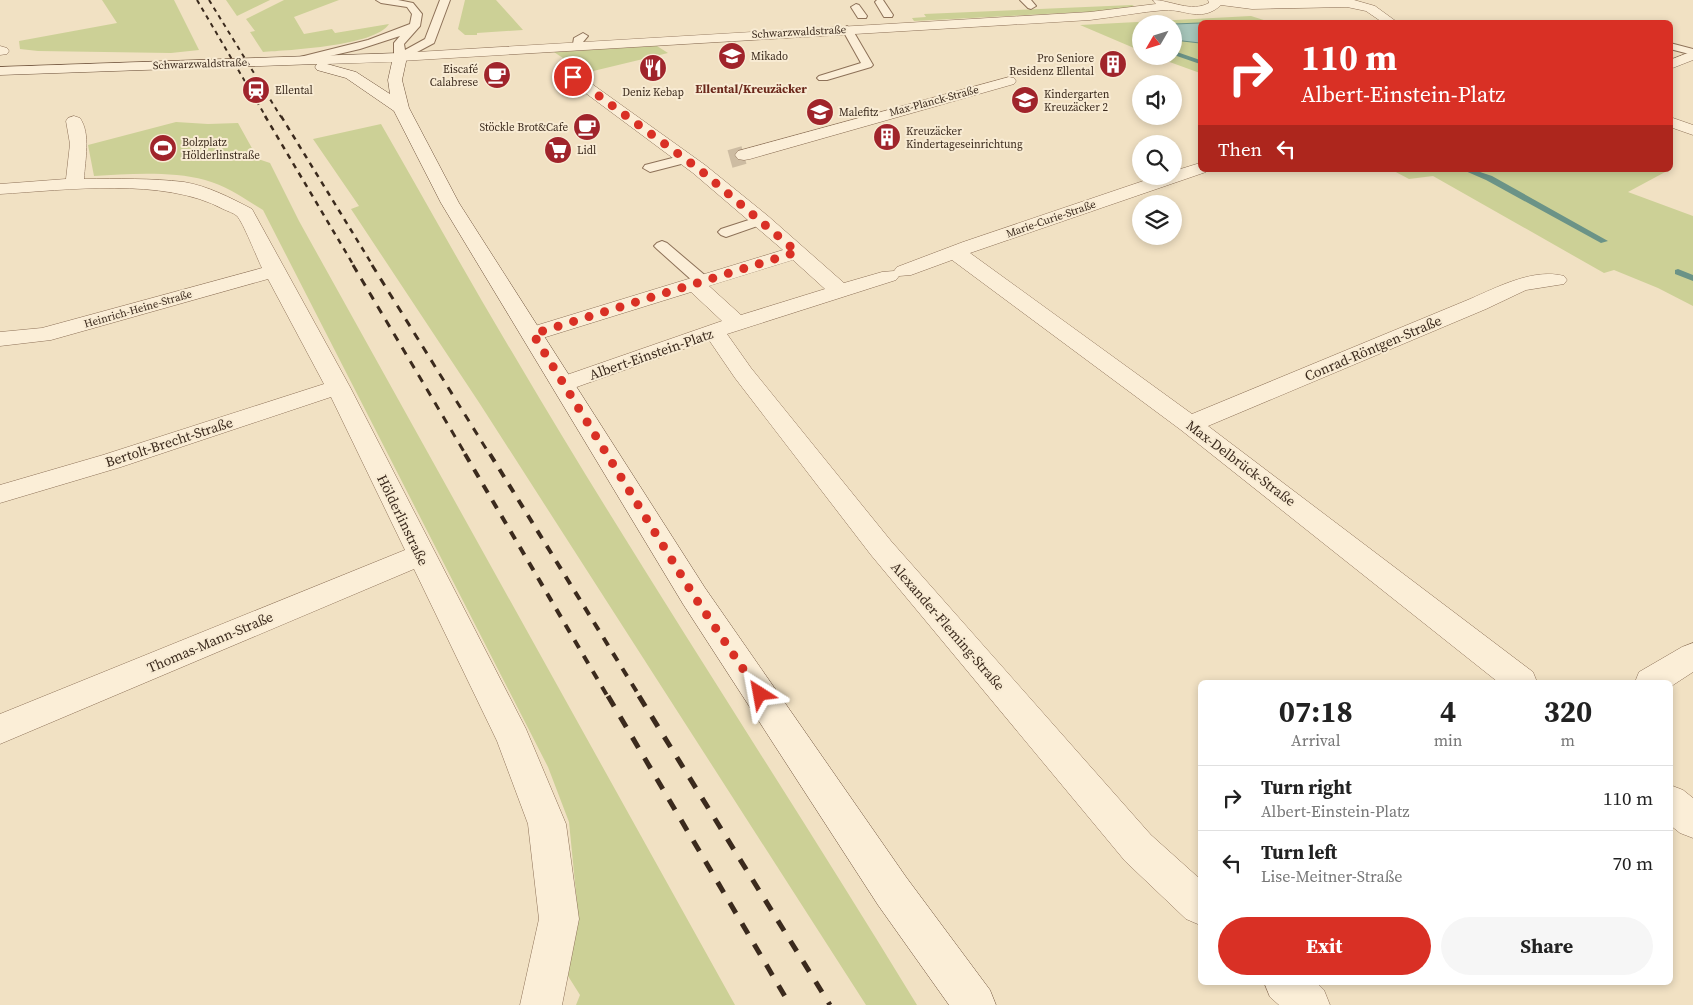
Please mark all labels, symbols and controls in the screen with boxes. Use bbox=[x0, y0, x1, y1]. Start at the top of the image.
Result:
north arrow bbox=[1132, 15, 1182, 65]
map controls bbox=[1132, 15, 1182, 245]
street label: Schwarzwaldstraße bbox=[751, 22, 847, 42]
text: 110 m bbox=[1301, 34, 1397, 82]
icon: right bbox=[1218, 40, 1283, 105]
school or university icon: Mikado bbox=[717, 41, 747, 71]
place label: Mikado bbox=[751, 49, 788, 64]
building icon: Pro Seniore Residenz Ellental bbox=[1098, 49, 1128, 79]
place label: Pro Seniore Residenz Ellental bbox=[1009, 51, 1094, 79]
restaurant icon: Deniz Kebap bbox=[638, 53, 668, 83]
street label: Schwarzwaldstraße bbox=[152, 55, 248, 73]
pin bbox=[552, 56, 594, 98]
cafe icon: Eiscafé Calabrese bbox=[482, 60, 512, 90]
place label: Eiscafé Calabrese bbox=[430, 62, 478, 90]
icon: arrive bbox=[559, 63, 587, 91]
station icon: Ellental bbox=[241, 75, 271, 105]
button: sound bbox=[1132, 75, 1182, 125]
text: Albert-Einstein-Platz bbox=[1301, 79, 1505, 109]
district label: Ellental/Kreuzäcker bbox=[695, 81, 807, 97]
street label: Max-Planck-Straße bbox=[888, 82, 981, 120]
place label: Ellental bbox=[275, 83, 313, 98]
place label: Deniz Kebap bbox=[622, 85, 684, 100]
school or university icon: Kindergarten Kreuzäcker 2 bbox=[1010, 85, 1040, 115]
place label: Kindergarten Kreuzäcker 2 bbox=[1044, 87, 1110, 115]
school or university icon: Malefitz bbox=[805, 97, 835, 127]
place label: Malefitz bbox=[839, 105, 878, 120]
cafe icon: Stöckle Brot&Cafe bbox=[572, 112, 602, 142]
place label: Stöckle Brot&Cafe bbox=[479, 120, 568, 135]
building icon: Kreuzäcker Kindertageseinrichtung bbox=[872, 122, 902, 152]
place label: Kreuzäcker Kindertageseinrichtung bbox=[906, 124, 1023, 152]
sports icon: Bolzplatz Hölderlinstraße bbox=[148, 133, 178, 163]
place label: Bolzplatz Hölderlinstraße bbox=[182, 135, 260, 163]
supermarket icon: Lidl bbox=[543, 135, 573, 165]
button: search bbox=[1132, 135, 1182, 185]
icon: left bbox=[1272, 135, 1300, 163]
text: Then bbox=[1218, 136, 1262, 162]
place label: Lidl bbox=[577, 143, 596, 158]
button: layers bbox=[1132, 195, 1182, 245]
street label: Marie-Curie-Straße bbox=[1004, 196, 1098, 241]
street label: Heinrich-Heine-Straße bbox=[82, 286, 194, 332]
street label: Conrad-Röntgen-Straße bbox=[1302, 310, 1444, 386]
street label: Albert-Einstein-Platz bbox=[586, 323, 716, 385]
street label: Bertolt-Brecht-Straße bbox=[103, 412, 235, 472]
street label: Max-Delbrück-Straße bbox=[1182, 415, 1300, 511]
street label: Hölderlinstraße bbox=[372, 471, 434, 569]
street label: Alexander-Fleming-Straße bbox=[886, 557, 1010, 695]
street label: Thomas-Mann-Straße bbox=[144, 606, 276, 678]
position arrow bbox=[733, 667, 785, 719]
text: 07:18 bbox=[1279, 691, 1353, 732]
text: 4 bbox=[1440, 691, 1456, 732]
text: 320 bbox=[1543, 691, 1592, 732]
text: Arrival bbox=[1291, 729, 1341, 751]
text: min bbox=[1434, 729, 1463, 751]
text: m bbox=[1561, 729, 1575, 751]
text: Turn right bbox=[1261, 774, 1352, 800]
icon: right bbox=[1218, 784, 1246, 812]
text: 110 m bbox=[1603, 785, 1653, 811]
text: Albert-Einstein-Platz bbox=[1261, 800, 1410, 822]
text: Turn left bbox=[1261, 839, 1337, 865]
icon: left bbox=[1218, 849, 1246, 877]
text: 70 m bbox=[1612, 850, 1653, 876]
text: Lise-Meitner-Straße bbox=[1261, 865, 1402, 887]
button: Exit bbox=[1218, 917, 1431, 975]
button: Share bbox=[1441, 917, 1653, 975]

